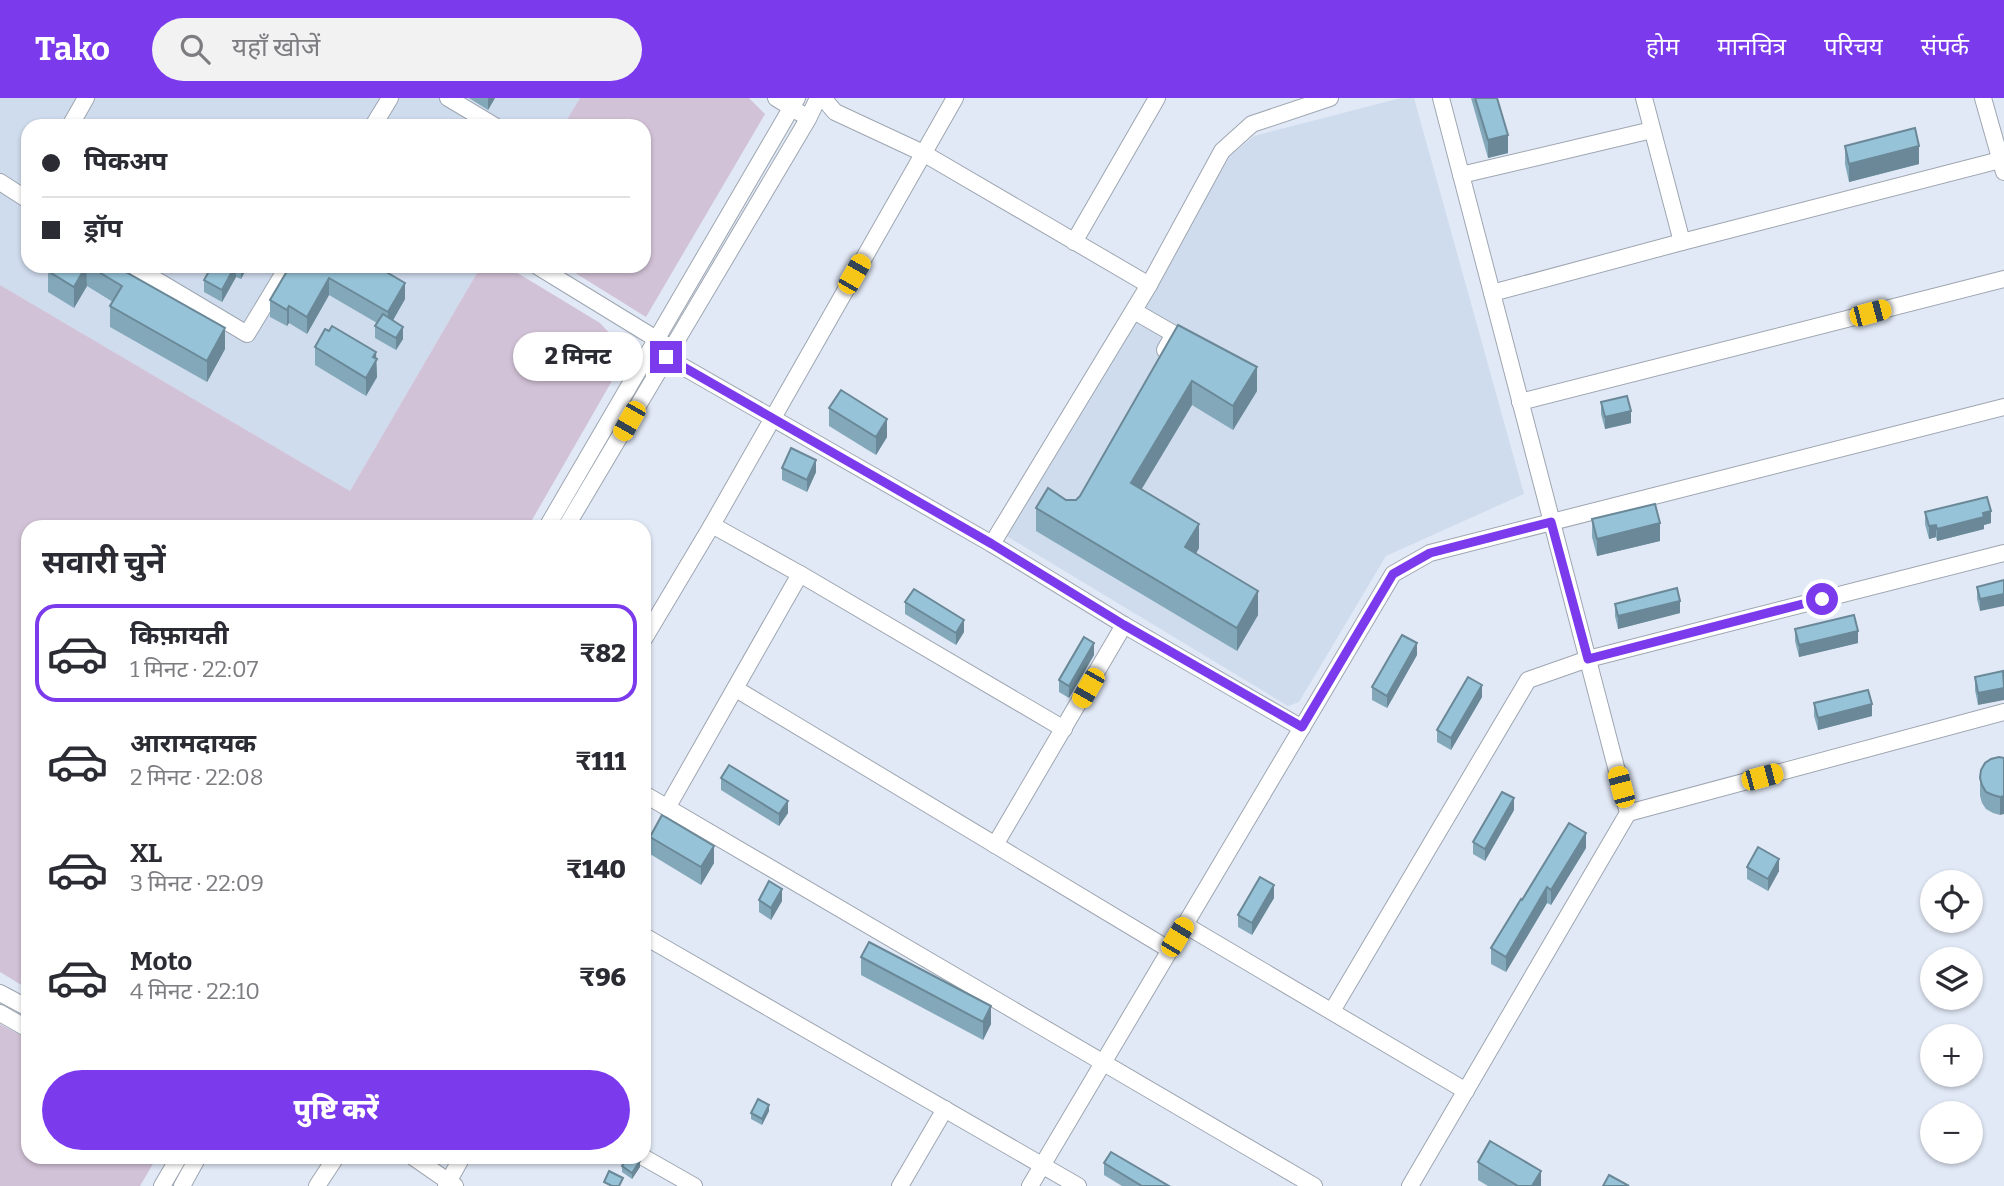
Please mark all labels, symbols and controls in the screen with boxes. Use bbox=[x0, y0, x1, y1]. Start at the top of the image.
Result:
search box bbox=[152, 18, 642, 81]
text: Tako bbox=[35, 29, 110, 69]
icon: search bbox=[176, 30, 214, 68]
text: यहाँ खोजें bbox=[232, 32, 320, 63]
text: होम bbox=[1646, 33, 1679, 61]
text: मानचित्र bbox=[1717, 33, 1786, 61]
text: परिचय bbox=[1824, 33, 1883, 61]
text: संपर्क bbox=[1921, 33, 1969, 61]
text: पिकअप bbox=[84, 146, 167, 177]
text: ड्रॉप bbox=[84, 213, 122, 244]
car bbox=[835, 251, 874, 297]
car bbox=[1847, 297, 1894, 329]
callout: 2 मिनट bbox=[512, 332, 642, 382]
route end bbox=[650, 341, 682, 373]
text: 2 मिनट bbox=[545, 342, 611, 370]
car bbox=[610, 398, 649, 444]
text: सवारी चुनें bbox=[42, 543, 166, 581]
route start bbox=[1806, 583, 1838, 615]
text: किफ़ायती bbox=[130, 620, 229, 651]
icon: car bbox=[46, 622, 109, 685]
text: ₹82 bbox=[579, 638, 626, 669]
text: 1 मिनट · 22:07 bbox=[130, 655, 258, 683]
car bbox=[1069, 665, 1108, 711]
text: आरामदायक bbox=[130, 728, 256, 759]
icon: car bbox=[46, 730, 109, 793]
text: ₹111 bbox=[575, 746, 626, 777]
car bbox=[1739, 761, 1786, 793]
text: 2 मिनट · 22:08 bbox=[130, 763, 264, 791]
car bbox=[1606, 764, 1637, 810]
icon: car bbox=[46, 838, 109, 901]
text: XL bbox=[130, 838, 162, 869]
text: ₹140 bbox=[566, 854, 626, 885]
text: 3 मिनट · 22:09 bbox=[130, 869, 264, 897]
map controls bbox=[1920, 870, 1983, 1164]
button: locate bbox=[1920, 870, 1983, 933]
car bbox=[1158, 914, 1197, 960]
icon: car bbox=[46, 946, 109, 1009]
text: Moto bbox=[130, 946, 192, 977]
button: layers bbox=[1920, 947, 1983, 1010]
text: ₹96 bbox=[579, 962, 626, 993]
text: 4 मिनट · 22:10 bbox=[130, 977, 260, 1005]
button: + bbox=[1920, 1024, 1983, 1087]
button: पुष्टि करें bbox=[42, 1070, 630, 1150]
button: − bbox=[1920, 1101, 1983, 1164]

